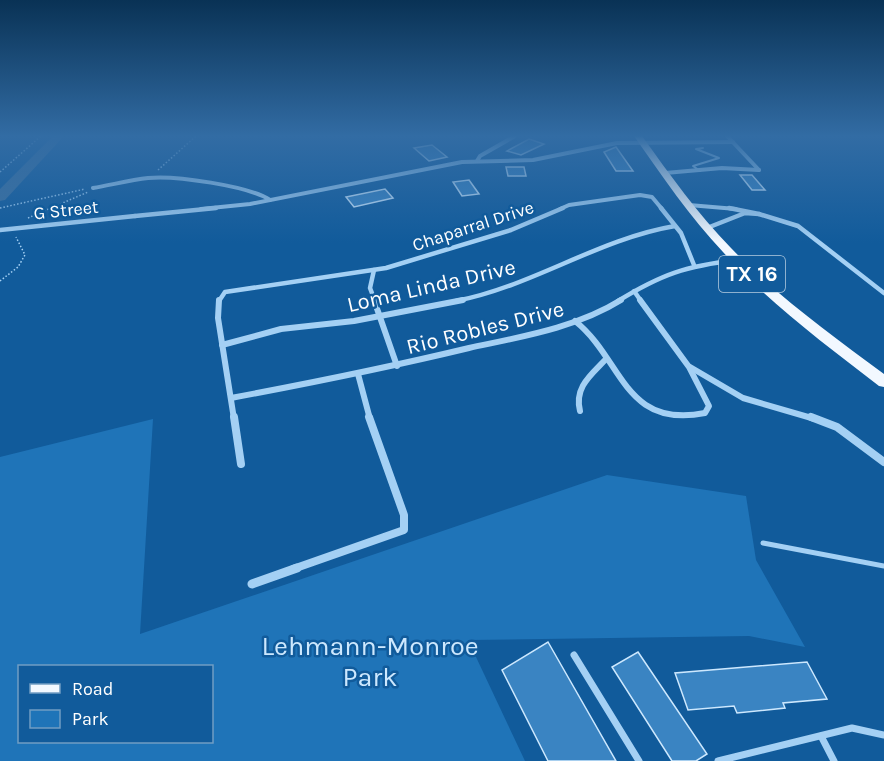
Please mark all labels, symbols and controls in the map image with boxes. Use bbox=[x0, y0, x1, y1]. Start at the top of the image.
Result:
street label: G Street bbox=[32, 196, 100, 224]
street label: Chaparral Drive bbox=[409, 196, 537, 256]
street label: Loma Linda Drive bbox=[344, 254, 518, 318]
road number: TX 16 bbox=[719, 256, 785, 292]
street label: Rio Robles Drive bbox=[404, 296, 567, 360]
park label: Lehmann-Monroe Park bbox=[261, 630, 479, 693]
legend bbox=[18, 665, 213, 743]
text: Road bbox=[72, 678, 113, 700]
text: Park bbox=[72, 708, 109, 730]

